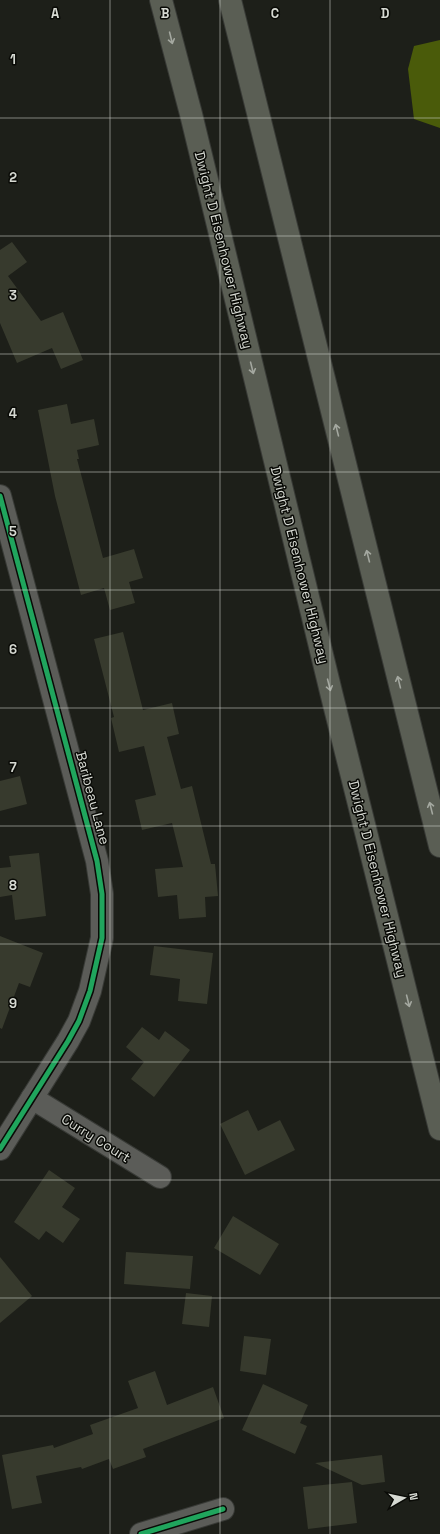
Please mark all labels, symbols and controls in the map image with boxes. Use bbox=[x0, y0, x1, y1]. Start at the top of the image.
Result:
text: A bbox=[51, 5, 60, 22]
text: B bbox=[161, 5, 170, 22]
text: C bbox=[271, 5, 279, 22]
text: D bbox=[381, 5, 390, 22]
one-way arrow bbox=[168, 31, 175, 44]
text: 1 bbox=[10, 51, 16, 68]
street label: Dwight D Eisenhower Highway bbox=[191, 149, 257, 351]
text: 2 bbox=[9, 169, 17, 186]
text: 3 bbox=[9, 287, 17, 304]
one-way arrow bbox=[249, 361, 257, 374]
text: 4 bbox=[9, 405, 17, 422]
one-way arrow bbox=[332, 423, 340, 436]
street label: Dwight D Eisenhower Highway bbox=[267, 464, 333, 666]
text: 5 bbox=[9, 523, 17, 540]
one-way arrow bbox=[364, 550, 371, 563]
text: 6 bbox=[9, 641, 17, 658]
one-way arrow bbox=[395, 676, 403, 689]
one-way arrow bbox=[326, 678, 333, 691]
street label: Baribeau Lane bbox=[72, 749, 114, 847]
text: 7 bbox=[9, 759, 17, 776]
street label: Dwight D Eisenhower Highway bbox=[345, 778, 411, 980]
one-way arrow bbox=[426, 802, 434, 815]
text: 8 bbox=[9, 877, 17, 894]
one-way arrow bbox=[405, 994, 413, 1007]
text: 9 bbox=[9, 995, 17, 1012]
street label: Curry Court bbox=[58, 1110, 134, 1166]
north arrow bbox=[384, 1478, 424, 1518]
text: N bbox=[406, 1492, 421, 1501]

